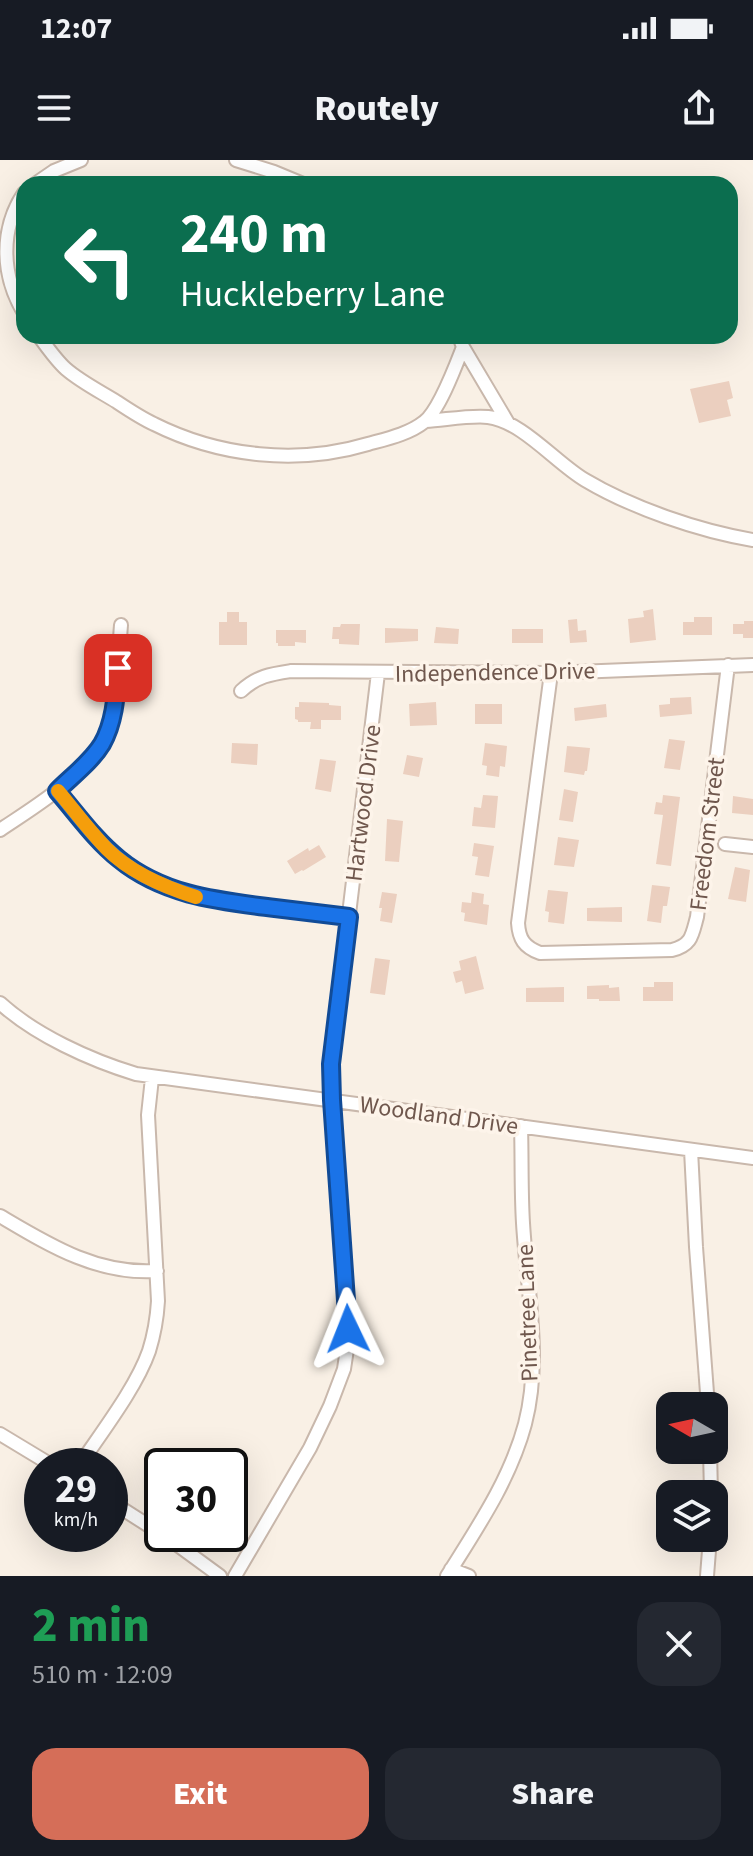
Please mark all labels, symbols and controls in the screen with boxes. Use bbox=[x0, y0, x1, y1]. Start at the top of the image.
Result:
text: 12:07 bbox=[40, 7, 112, 50]
text: Routely bbox=[314, 83, 439, 134]
icon: menu bbox=[32, 86, 76, 130]
icon: share bbox=[677, 86, 721, 130]
text: 240 m bbox=[180, 195, 328, 274]
icon: left bbox=[48, 208, 152, 312]
text: Huckleberry Lane bbox=[180, 269, 445, 320]
pin bbox=[84, 634, 152, 702]
icon: arrive bbox=[96, 646, 140, 690]
street label: Independence Drive bbox=[394, 653, 596, 692]
street label: Hartwood Drive bbox=[337, 723, 390, 883]
street label: Freedom Street bbox=[681, 755, 734, 913]
street label: Woodland Drive bbox=[357, 1087, 520, 1144]
street label: Pinetree Lane bbox=[508, 1243, 547, 1382]
position arrow bbox=[306, 1287, 390, 1371]
north arrow bbox=[656, 1392, 728, 1464]
map controls bbox=[656, 1392, 728, 1552]
speed limit sign: 30 bbox=[144, 1448, 248, 1552]
text: 29 bbox=[55, 1461, 97, 1518]
button: layers bbox=[656, 1480, 728, 1552]
text: km/h bbox=[54, 1506, 98, 1534]
text: 2 min bbox=[32, 1592, 150, 1660]
button: close bbox=[637, 1602, 721, 1686]
text: 510 m · 12:09 bbox=[32, 1656, 173, 1693]
button: Exit bbox=[32, 1748, 369, 1840]
button: Share bbox=[385, 1748, 721, 1840]

